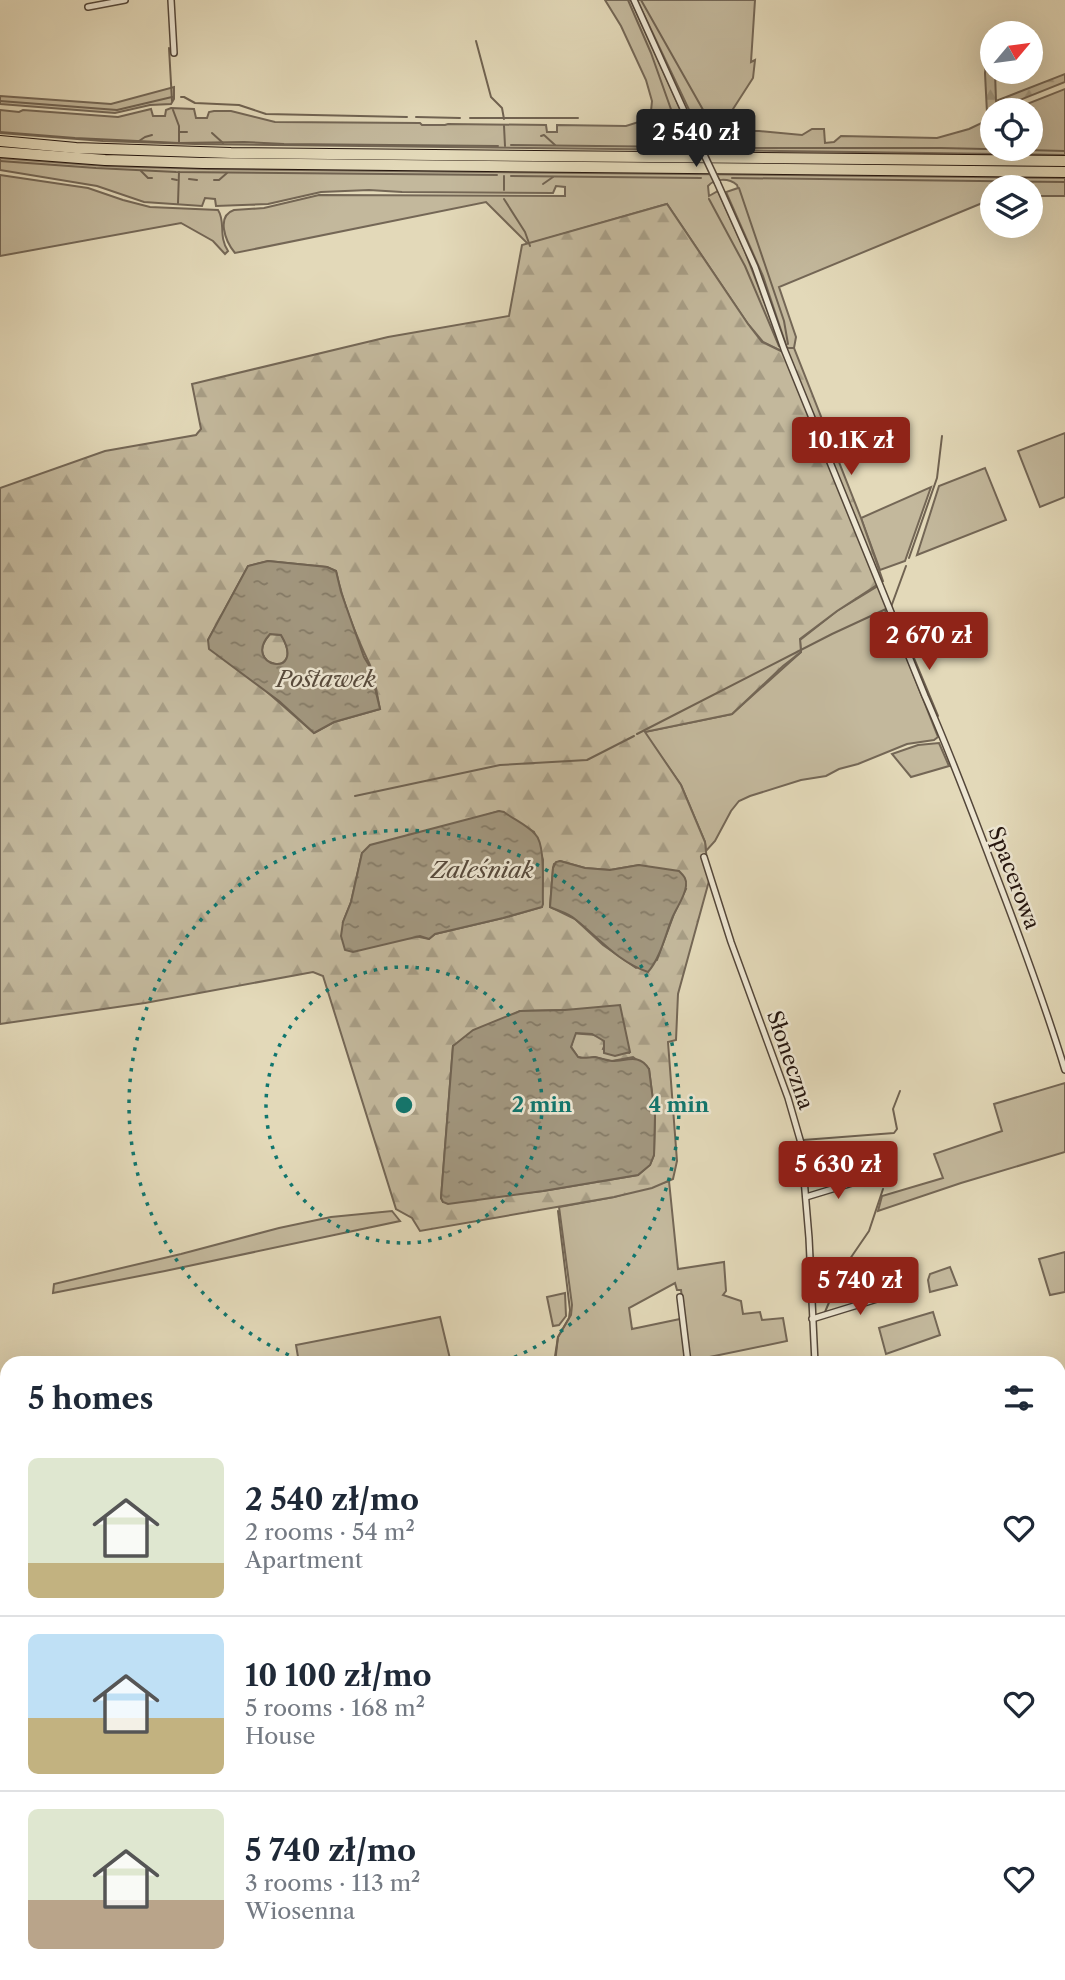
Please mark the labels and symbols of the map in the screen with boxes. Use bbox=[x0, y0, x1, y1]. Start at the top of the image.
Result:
north arrow bbox=[980, 21, 1043, 84]
pin: 2 540 zł bbox=[624, 110, 768, 169]
pin: 10.1K zł bbox=[779, 418, 923, 477]
pin: 2 670 zł bbox=[857, 612, 1001, 672]
water label: Postawek bbox=[274, 665, 376, 693]
street label: Spacerowa bbox=[983, 823, 1046, 934]
water label: Zaleśniak bbox=[429, 856, 534, 884]
street label: Słoneczna bbox=[762, 1007, 819, 1113]
text: 2 min bbox=[512, 1092, 573, 1117]
text: 4 min bbox=[649, 1092, 710, 1117]
centre of rings bbox=[392, 1093, 416, 1117]
pin: 5 630 zł bbox=[766, 1142, 910, 1201]
pin: 5 740 zł bbox=[788, 1258, 932, 1317]

